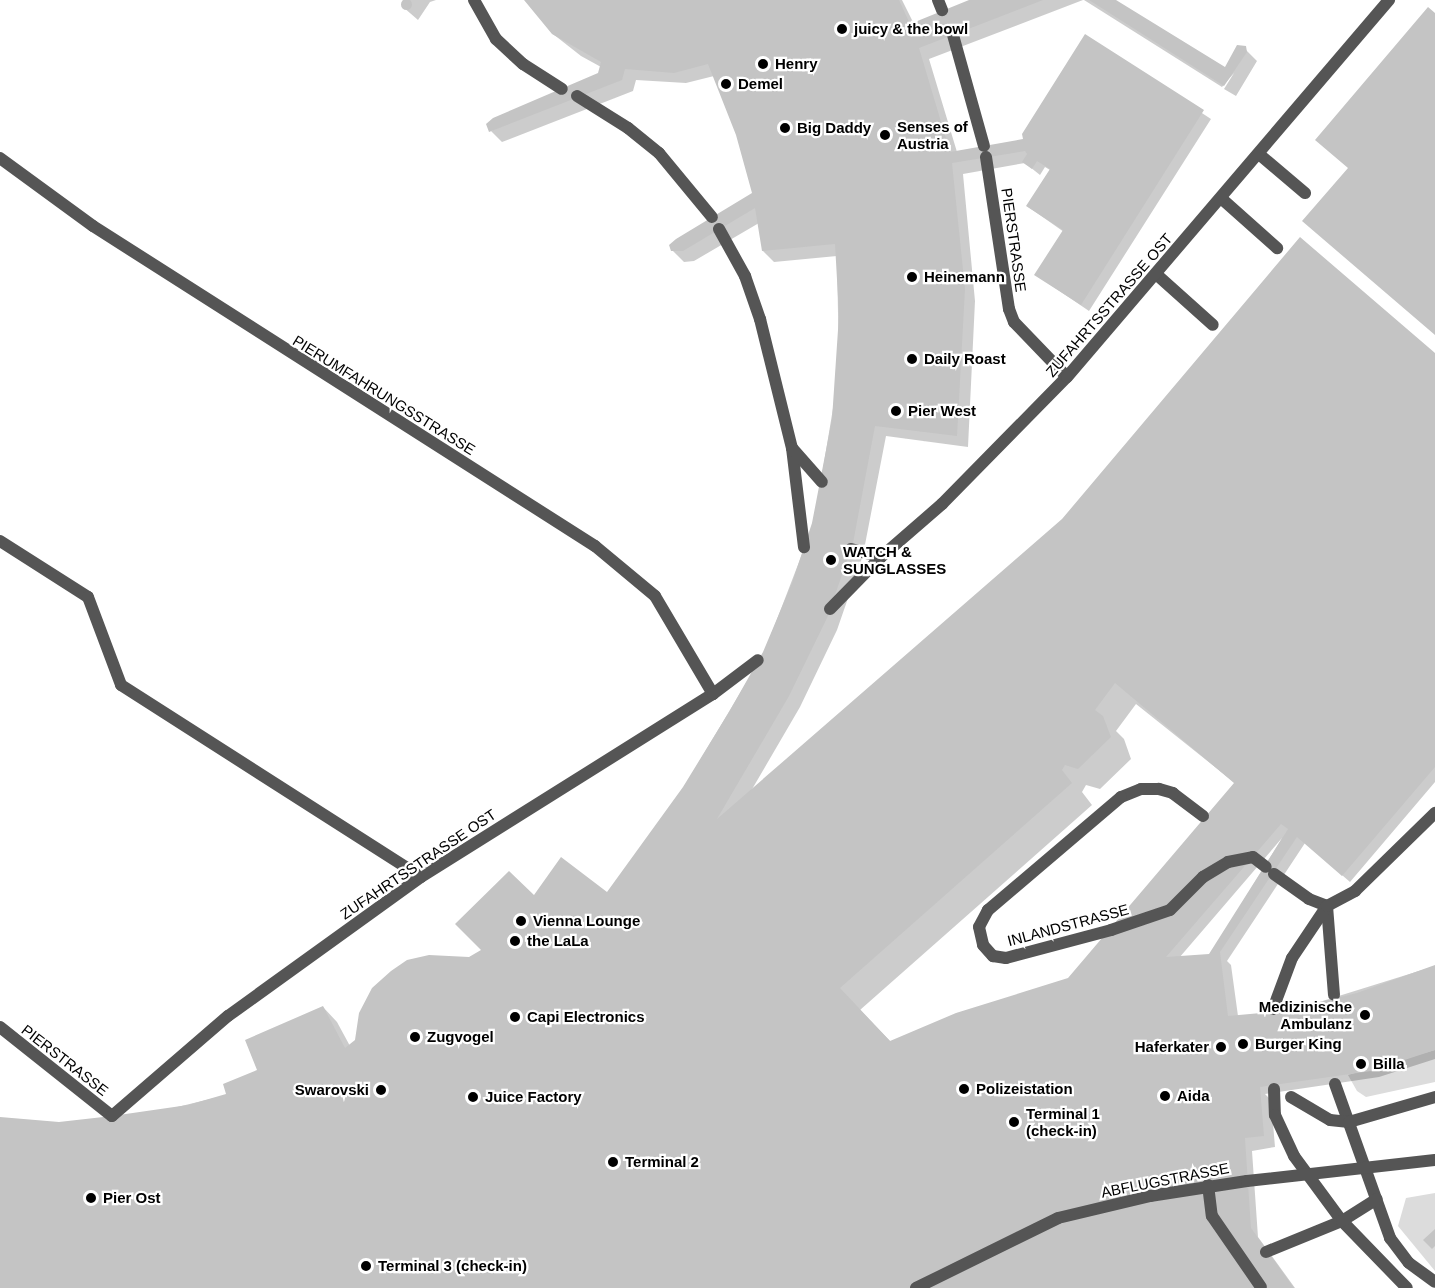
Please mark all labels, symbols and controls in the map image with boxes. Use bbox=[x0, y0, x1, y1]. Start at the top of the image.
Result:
place label: juicy & the bowl bbox=[854, 20, 968, 38]
marker: juicy & the bowl bbox=[835, 22, 849, 36]
place label: Henry bbox=[775, 55, 818, 73]
marker: Henry bbox=[756, 57, 770, 71]
place label: Demel bbox=[738, 75, 783, 93]
marker: Demel bbox=[719, 77, 733, 91]
place label: Senses of Austria bbox=[897, 117, 968, 152]
place label: Big Daddy bbox=[797, 119, 871, 137]
marker: Big Daddy bbox=[778, 121, 792, 135]
marker: Senses of Austria bbox=[878, 128, 892, 142]
street label: PIERSTRASSE bbox=[998, 187, 1030, 293]
street label: ZUFAHRTSSTRASSE OST bbox=[1042, 230, 1176, 380]
place label: Heinemann bbox=[924, 268, 1005, 286]
marker: Heinemann bbox=[905, 270, 919, 284]
street label: PIERUMFAHRUNGSSTRASSE bbox=[289, 331, 479, 459]
place label: Daily Roast bbox=[924, 350, 1006, 368]
marker: Daily Roast bbox=[905, 352, 919, 366]
place label: Pier West bbox=[908, 402, 976, 420]
marker: Pier West bbox=[889, 404, 903, 418]
place label: WATCH & SUNGLASSES bbox=[843, 542, 946, 577]
marker: WATCH & SUNGLASSES bbox=[824, 553, 838, 567]
street label: ZUFAHRTSSTRASSE OST bbox=[337, 805, 499, 923]
street label: INLANDSTRASSE bbox=[1005, 900, 1131, 950]
place label: Vienna Lounge bbox=[533, 912, 640, 930]
marker: Vienna Lounge bbox=[514, 914, 528, 928]
place label: the LaLa bbox=[527, 932, 589, 950]
marker: the LaLa bbox=[508, 934, 522, 948]
place label: Medizinische Ambulanz bbox=[1259, 997, 1352, 1032]
marker: Medizinische Ambulanz bbox=[1356, 1006, 1374, 1024]
place label: Capi Electronics bbox=[527, 1008, 645, 1026]
marker: Capi Electronics bbox=[508, 1010, 522, 1024]
street label: PIERSTRASSE bbox=[18, 1021, 112, 1099]
place label: Zugvogel bbox=[427, 1028, 494, 1046]
marker: Zugvogel bbox=[408, 1030, 422, 1044]
place label: Burger King bbox=[1255, 1035, 1342, 1053]
marker: Burger King bbox=[1236, 1037, 1250, 1051]
place label: Haferkater bbox=[1135, 1038, 1209, 1056]
marker: Haferkater bbox=[1214, 1040, 1228, 1054]
place label: Billa bbox=[1373, 1055, 1405, 1073]
marker: Billa bbox=[1354, 1057, 1368, 1071]
place label: Polizeistation bbox=[976, 1080, 1073, 1098]
place label: Swarovski bbox=[295, 1081, 369, 1099]
marker: Polizeistation bbox=[957, 1082, 971, 1096]
marker: Swarovski bbox=[374, 1083, 388, 1097]
place label: Aida bbox=[1177, 1087, 1210, 1105]
place label: Juice Factory bbox=[485, 1088, 582, 1106]
marker: Aida bbox=[1158, 1089, 1172, 1103]
marker: Juice Factory bbox=[466, 1090, 480, 1104]
place label: Terminal 1 (check-in) bbox=[1026, 1104, 1100, 1139]
marker: Terminal 1 (check-in) bbox=[1007, 1115, 1021, 1129]
place label: Terminal 2 bbox=[625, 1153, 699, 1171]
marker: Terminal 2 bbox=[606, 1155, 620, 1169]
street label: ABFLUGSTRASSE bbox=[1099, 1159, 1231, 1201]
place label: Pier Ost bbox=[103, 1189, 161, 1207]
marker: Pier Ost bbox=[84, 1191, 98, 1205]
place label: Terminal 3 (check-in) bbox=[378, 1257, 527, 1275]
marker: Terminal 3 (check-in) bbox=[359, 1259, 373, 1273]

